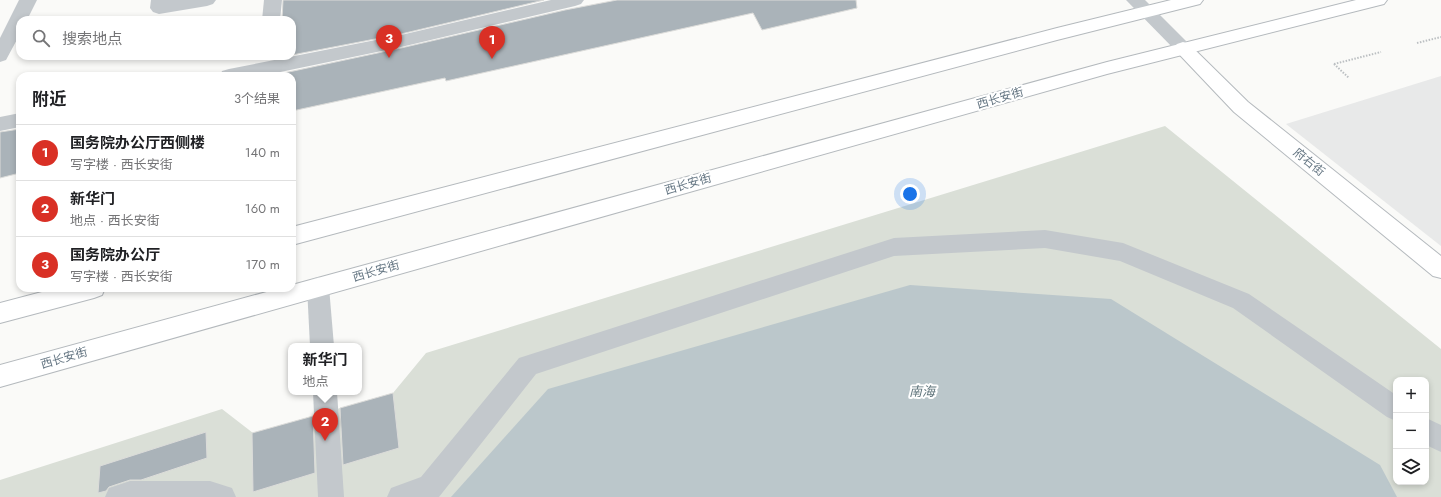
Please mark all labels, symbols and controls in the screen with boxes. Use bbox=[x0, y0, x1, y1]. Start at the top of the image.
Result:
search box bbox=[16, 16, 296, 60]
pin: 3 bbox=[376, 25, 402, 58]
pin: 1 bbox=[479, 26, 505, 59]
icon: search bbox=[30, 27, 52, 49]
text: 搜索地点 bbox=[62, 28, 122, 50]
street label: 西长安街 bbox=[974, 83, 1026, 113]
text: 附近 bbox=[32, 87, 66, 111]
text: 3个结果 bbox=[234, 89, 280, 108]
text: 国务院办公厅西侧楼 bbox=[70, 132, 205, 154]
text: 1 bbox=[42, 143, 48, 162]
text: 140 m bbox=[245, 143, 280, 162]
street label: 府右街 bbox=[1289, 144, 1329, 180]
text: 写字楼 · 西长安街 bbox=[70, 155, 173, 174]
street label: 西长安街 bbox=[662, 169, 714, 199]
your location bbox=[900, 184, 920, 204]
text: 新华门 bbox=[70, 188, 115, 210]
text: 2 bbox=[41, 199, 49, 218]
text: 160 m bbox=[245, 199, 280, 218]
text: 地点 · 西长安街 bbox=[70, 211, 160, 230]
text: 国务院办公厅 bbox=[70, 244, 160, 266]
text: 3 bbox=[41, 255, 49, 274]
text: 170 m bbox=[245, 255, 280, 274]
street label: 西长安街 bbox=[350, 256, 402, 286]
text: 写字楼 · 西长安街 bbox=[70, 267, 173, 286]
street label: 西长安街 bbox=[38, 343, 90, 373]
popup bbox=[288, 343, 362, 395]
text: 新华门 bbox=[302, 349, 348, 371]
text: 地点 bbox=[302, 372, 329, 391]
map controls bbox=[1393, 377, 1429, 485]
button: + bbox=[1393, 377, 1429, 413]
water label: 南海 bbox=[909, 382, 937, 401]
pin: 2 bbox=[312, 408, 338, 441]
button: − bbox=[1393, 413, 1429, 449]
button: layers bbox=[1393, 449, 1429, 485]

